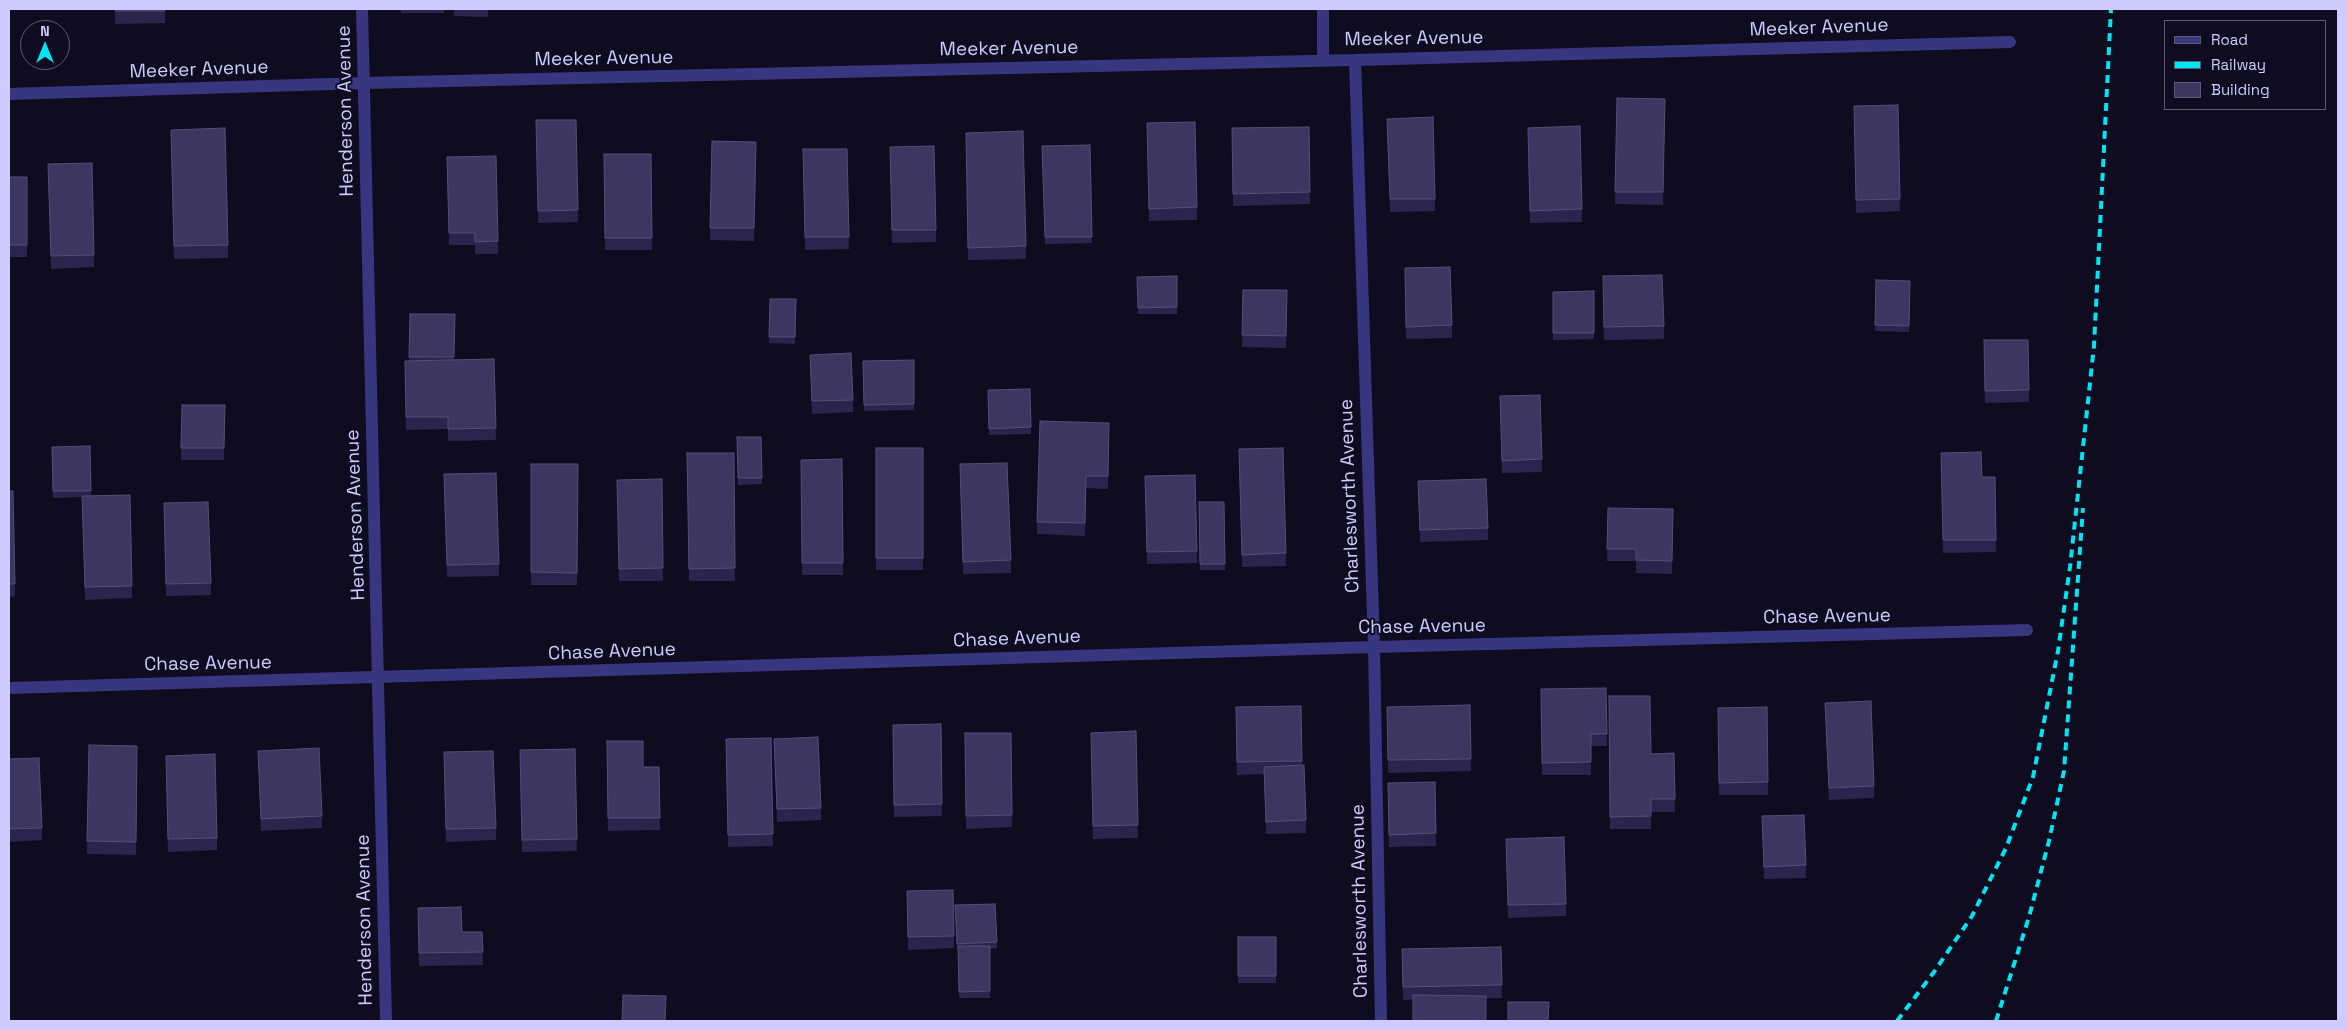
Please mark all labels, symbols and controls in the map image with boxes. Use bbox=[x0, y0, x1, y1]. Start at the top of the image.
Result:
street label: Meeker Avenue bbox=[1749, 14, 1889, 42]
north arrow bbox=[20, 20, 70, 70]
legend bbox=[2164, 20, 2327, 110]
text: N bbox=[40, 22, 50, 40]
street label: Henderson Avenue bbox=[333, 25, 359, 197]
street label: Meeker Avenue bbox=[1344, 26, 1484, 52]
text: Road bbox=[2211, 30, 2248, 49]
street label: Meeker Avenue bbox=[939, 36, 1079, 62]
street label: Meeker Avenue bbox=[534, 46, 674, 72]
text: Railway bbox=[2211, 55, 2266, 74]
street label: Meeker Avenue bbox=[129, 56, 269, 84]
text: Building bbox=[2211, 80, 2270, 99]
street label: Charlesworth Avenue bbox=[1335, 399, 1365, 593]
street label: Henderson Avenue bbox=[342, 429, 370, 601]
street label: Chase Avenue bbox=[1763, 604, 1891, 630]
street label: Chase Avenue bbox=[1358, 614, 1486, 640]
street label: Chase Avenue bbox=[953, 625, 1081, 653]
street label: Chase Avenue bbox=[548, 638, 676, 666]
street label: Chase Avenue bbox=[144, 651, 272, 677]
street label: Charlesworth Avenue bbox=[1347, 804, 1373, 998]
street label: Henderson Avenue bbox=[352, 834, 378, 1006]

